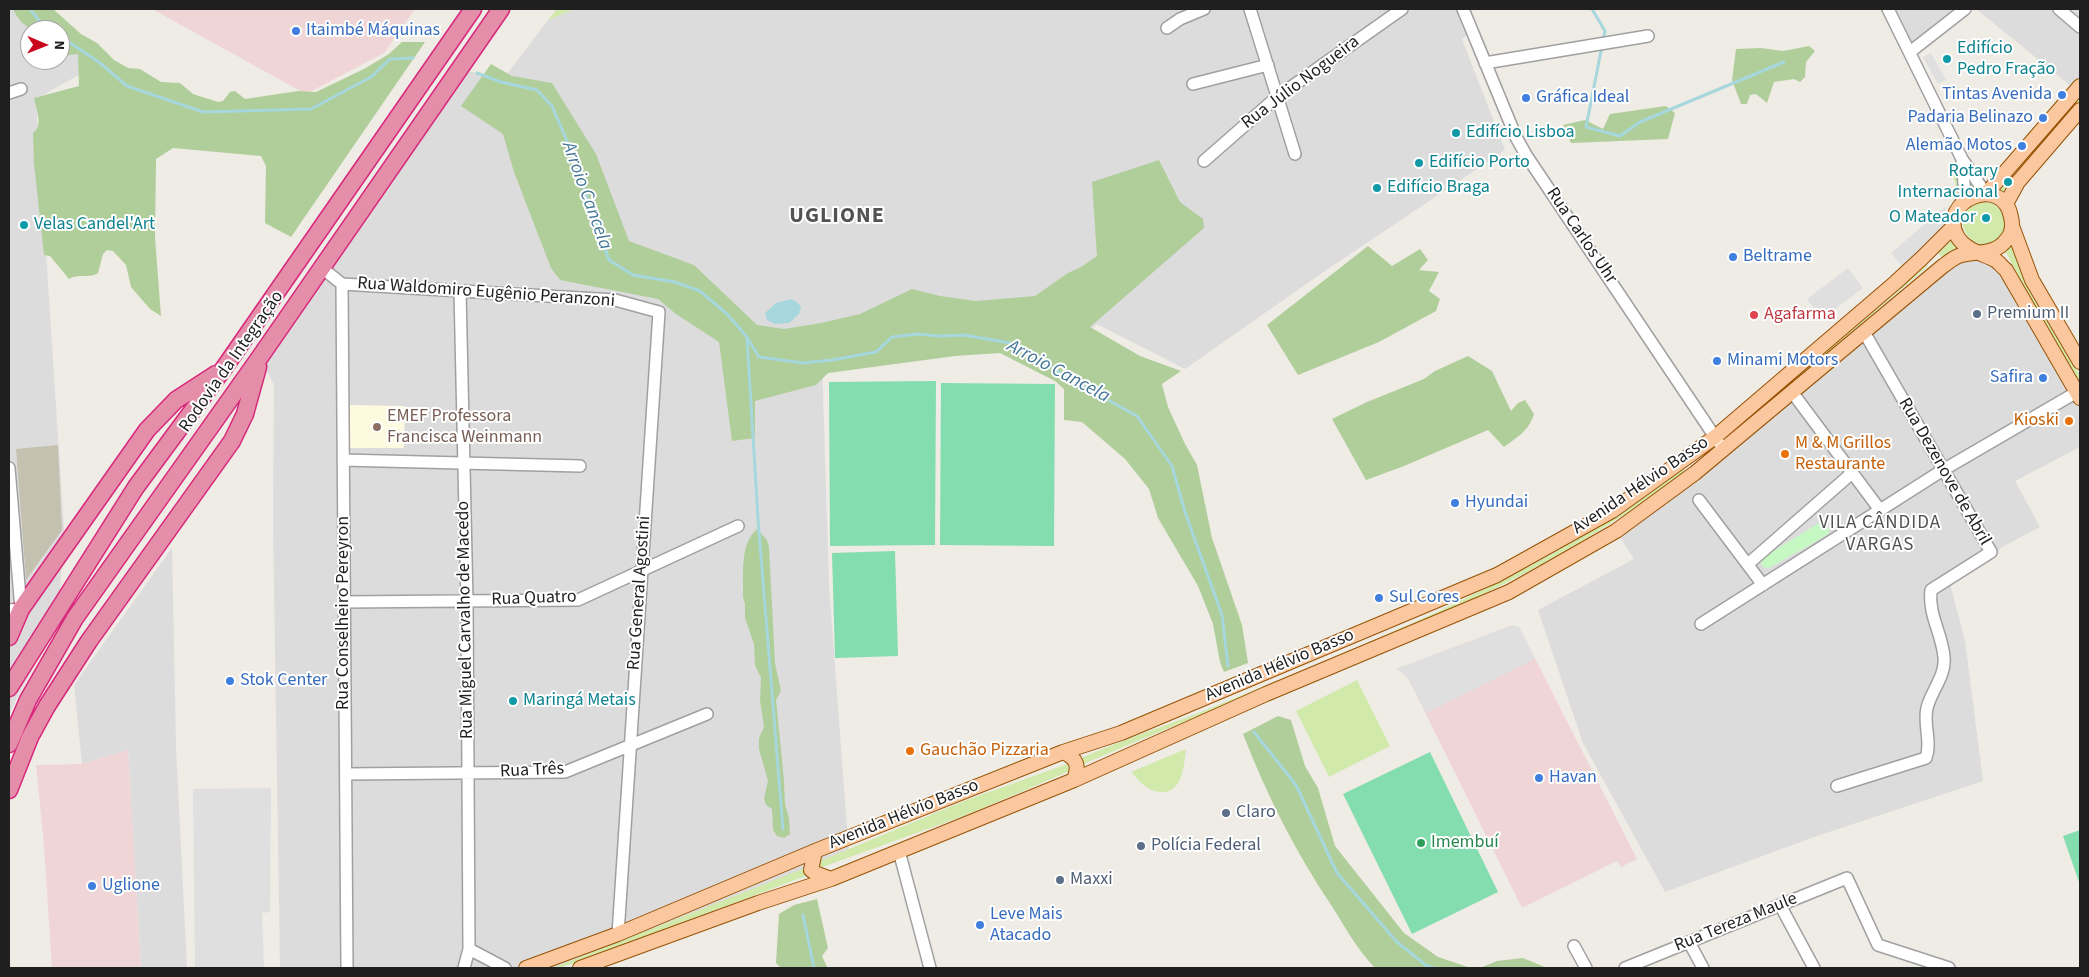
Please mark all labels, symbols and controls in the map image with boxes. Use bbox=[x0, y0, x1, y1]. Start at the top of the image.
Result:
north arrow bbox=[20, 20, 70, 70]
place label: Itaimbé Máquinas bbox=[306, 20, 440, 42]
marker: Itaimbé Máquinas bbox=[290, 25, 302, 37]
street label: Rua Júlio Nogueira bbox=[1238, 32, 1364, 134]
place label: Edifício Pedro Fração bbox=[1957, 38, 2055, 80]
text: N bbox=[49, 40, 69, 50]
marker: Edifício Pedro Fração bbox=[1941, 53, 1953, 65]
place label: Tintas Avenida bbox=[1942, 84, 2052, 106]
place label: Gráfica Ideal bbox=[1536, 87, 1629, 109]
marker: Tintas Avenida bbox=[2056, 89, 2068, 101]
marker: Gráfica Ideal bbox=[1520, 92, 1532, 104]
place label: Padaria Belinazo bbox=[1907, 107, 2033, 129]
marker: Padaria Belinazo bbox=[2037, 112, 2049, 124]
place label: Edifício Lisboa bbox=[1466, 122, 1575, 144]
marker: Edifício Lisboa bbox=[1450, 127, 1462, 139]
place label: Alemão Motos bbox=[1906, 135, 2012, 157]
water label: Arroio Cancela bbox=[556, 139, 616, 253]
marker: Alemão Motos bbox=[2016, 140, 2028, 152]
place label: Edifício Porto bbox=[1429, 152, 1530, 174]
marker: Edifício Porto bbox=[1413, 157, 1425, 169]
place label: Rotary Internacional bbox=[1898, 161, 1998, 203]
marker: Rotary Internacional bbox=[2002, 176, 2014, 188]
place label: Edifício Braga bbox=[1387, 177, 1490, 199]
marker: Edifício Braga bbox=[1371, 182, 1383, 194]
street label: Rua Carlos Uhr bbox=[1541, 184, 1621, 288]
district label: UGLIONE bbox=[788, 204, 886, 230]
place label: O Mateador bbox=[1889, 207, 1976, 229]
marker: O Mateador bbox=[1980, 212, 1992, 224]
place label: Velas Candel'Art bbox=[34, 214, 155, 236]
marker: Velas Candel'Art bbox=[18, 219, 30, 231]
place label: Beltrame bbox=[1743, 246, 1812, 268]
marker: Beltrame bbox=[1727, 251, 1739, 263]
street label: Rua Waldomiro Eugênio Peranzoni bbox=[356, 273, 616, 313]
street label: Rodovia da Integração bbox=[175, 287, 289, 437]
place label: Premium II bbox=[1987, 303, 2069, 325]
place label: Agafarma bbox=[1764, 304, 1836, 326]
marker: Premium II bbox=[1971, 308, 1983, 320]
marker: Agafarma bbox=[1748, 309, 1760, 321]
water label: Arroio Cancela bbox=[1003, 335, 1113, 409]
place label: Minami Motors bbox=[1727, 350, 1838, 372]
marker: Minami Motors bbox=[1711, 355, 1723, 367]
place label: Safira bbox=[1990, 367, 2033, 389]
marker: Safira bbox=[2037, 372, 2049, 384]
street label: Rua Dezenove de Abril bbox=[1893, 394, 1995, 550]
place label: EMEF Professora Francisca Weinmann bbox=[387, 406, 542, 448]
place label: Kioski bbox=[2014, 410, 2059, 432]
marker: Kioski bbox=[2063, 415, 2075, 427]
marker: EMEF Professora Francisca Weinmann bbox=[371, 421, 383, 433]
street label: Avenida Hélvio Basso bbox=[1569, 432, 1713, 540]
place label: M & M Grillos Restaurante bbox=[1795, 433, 1891, 476]
marker: M & M Grillos Restaurante bbox=[1779, 448, 1791, 460]
place label: Hyundai bbox=[1465, 492, 1528, 514]
marker: Hyundai bbox=[1449, 497, 1461, 509]
street label: Rua Miguel Carvalho de Macedo bbox=[453, 501, 479, 739]
district label: VILA CÂNDIDA VARGAS bbox=[1817, 513, 1943, 557]
street label: Rua General Agostini bbox=[624, 515, 656, 671]
street label: Rua Conselheiro Pereyron bbox=[333, 516, 355, 710]
street label: Rua Quatro bbox=[491, 587, 577, 611]
place label: Sul Cores bbox=[1389, 587, 1459, 609]
marker: Sul Cores bbox=[1373, 592, 1385, 604]
street label: Avenida Hélvio Basso bbox=[1202, 625, 1358, 707]
place label: Stok Center bbox=[240, 670, 327, 692]
marker: Stok Center bbox=[224, 675, 236, 687]
place label: Maringá Metais bbox=[523, 690, 636, 712]
marker: Maringá Metais bbox=[507, 695, 519, 707]
place label: Gauchão Pizzaria bbox=[920, 740, 1049, 762]
marker: Gauchão Pizzaria bbox=[904, 745, 916, 757]
street label: Rua Três bbox=[499, 759, 565, 783]
place label: Havan bbox=[1549, 767, 1597, 789]
marker: Havan bbox=[1533, 772, 1545, 784]
street label: Avenida Hélvio Basso bbox=[826, 775, 982, 855]
place label: Claro bbox=[1236, 802, 1276, 824]
marker: Claro bbox=[1220, 807, 1232, 819]
place label: Imembuí bbox=[1431, 832, 1499, 854]
place label: Polícia Federal bbox=[1151, 835, 1261, 857]
marker: Imembuí bbox=[1415, 837, 1427, 849]
marker: Polícia Federal bbox=[1135, 840, 1147, 852]
place label: Maxxi bbox=[1070, 869, 1113, 891]
marker: Maxxi bbox=[1054, 874, 1066, 886]
place label: Uglione bbox=[102, 875, 160, 897]
marker: Uglione bbox=[86, 880, 98, 892]
street label: Rua Tereza Maule bbox=[1671, 889, 1801, 957]
place label: Leve Mais Atacado bbox=[990, 904, 1063, 946]
marker: Leve Mais Atacado bbox=[974, 919, 986, 931]

